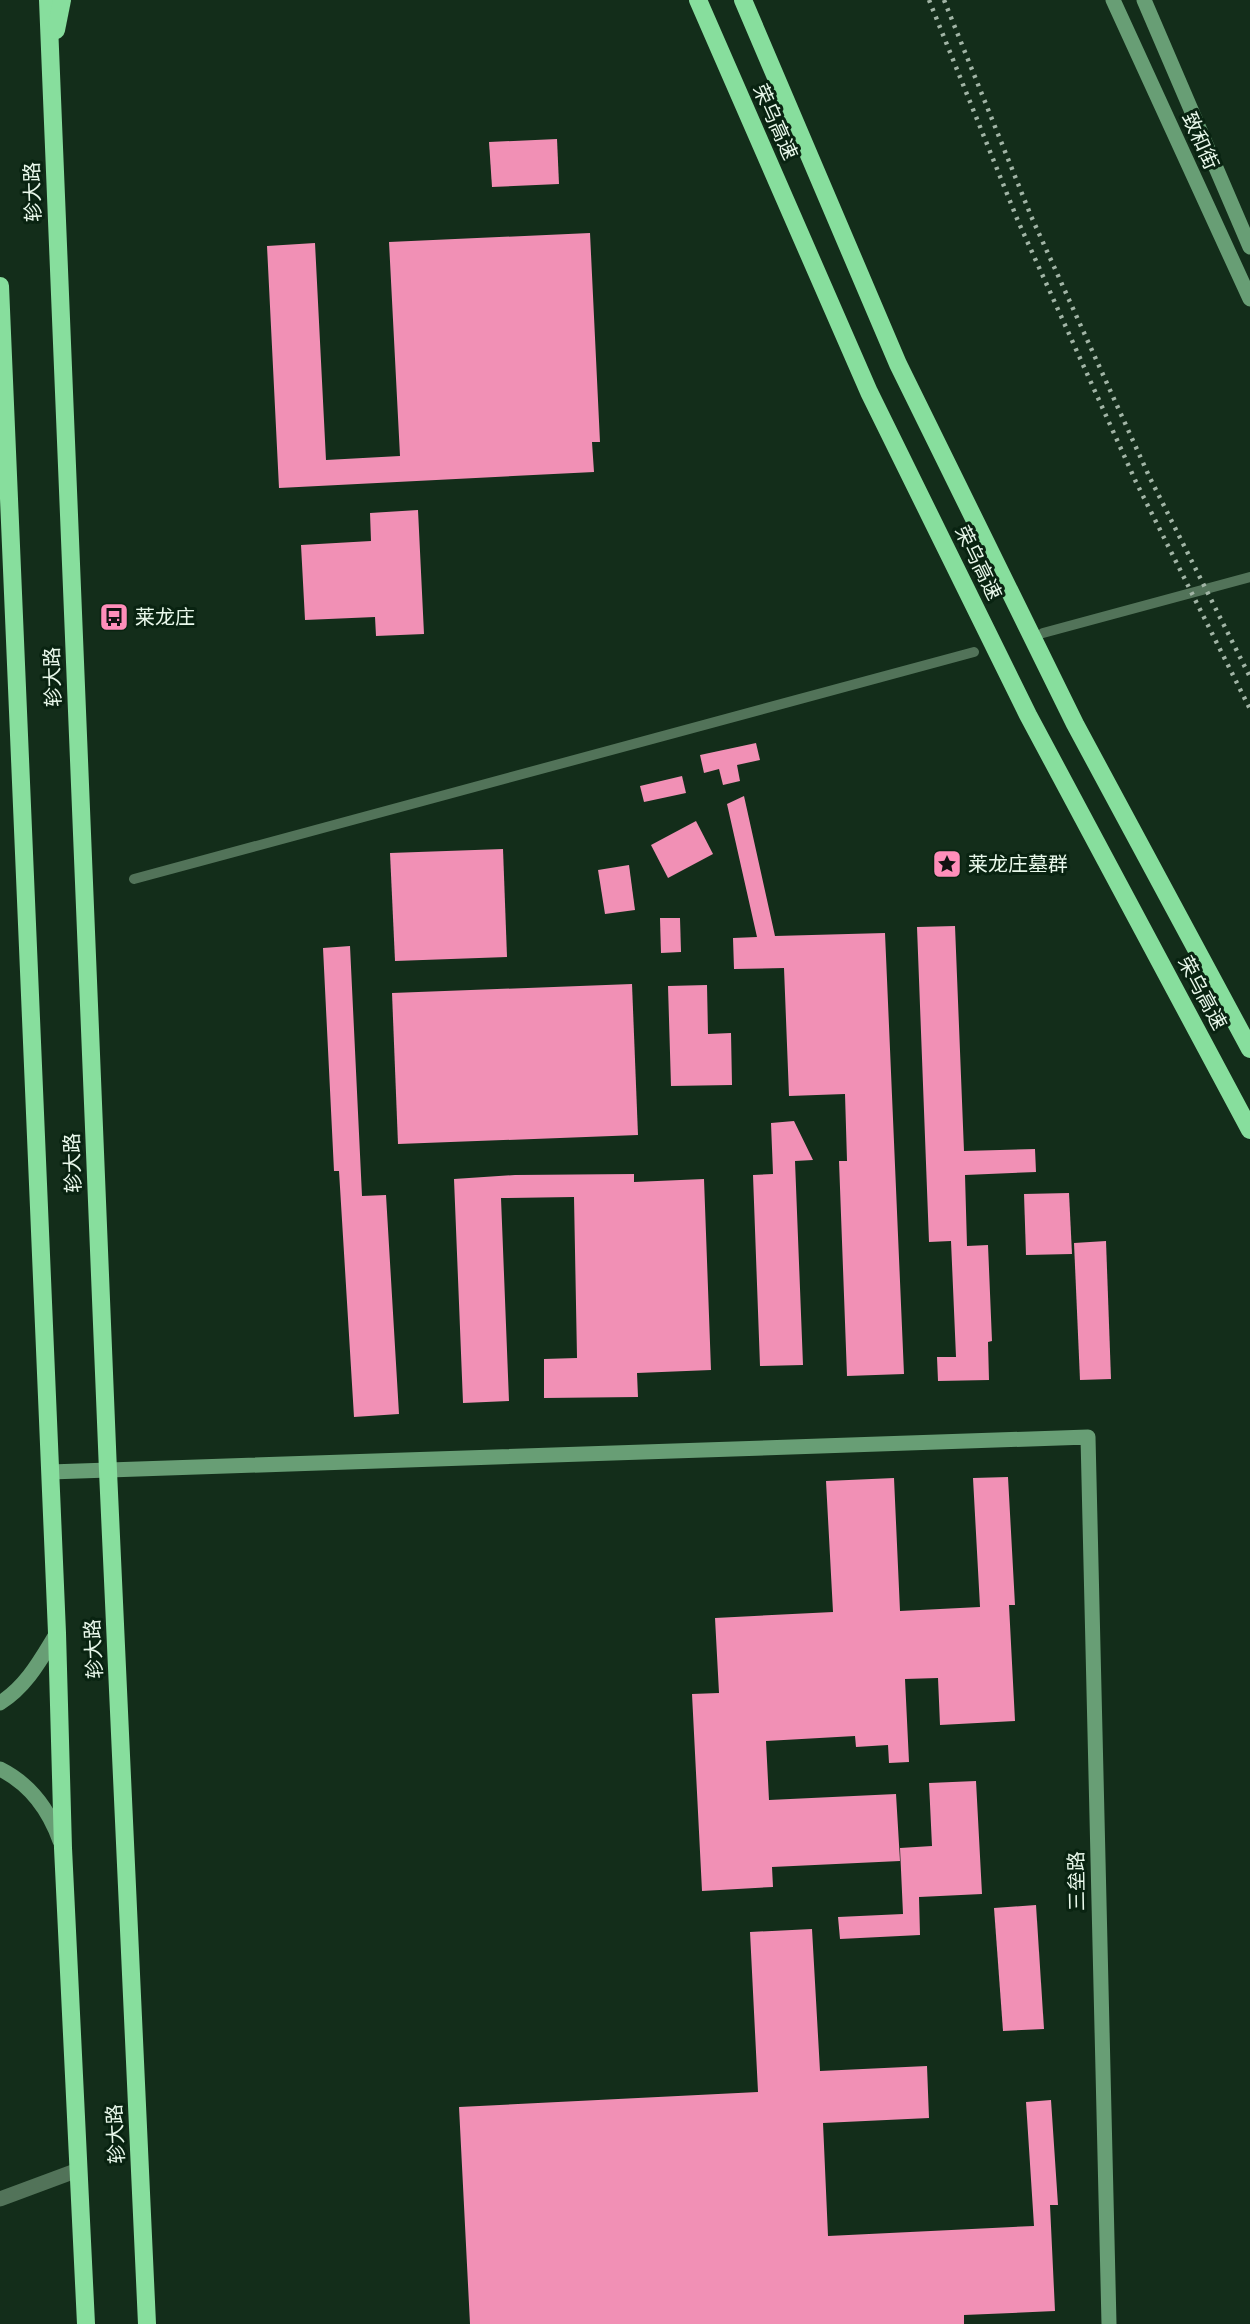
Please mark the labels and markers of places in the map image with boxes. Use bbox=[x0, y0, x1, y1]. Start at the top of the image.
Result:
bus stop icon: 莱龙庄 bbox=[98, 601, 130, 633]
place label: 莱龙庄 bbox=[135, 604, 195, 631]
place icon: 莱龙庄墓群 bbox=[931, 848, 963, 880]
place label: 莱龙庄墓群 bbox=[968, 851, 1068, 878]

